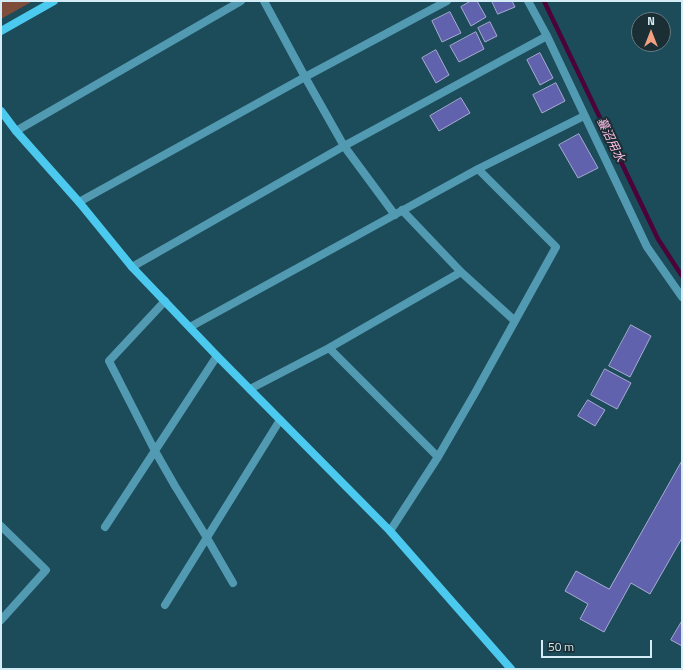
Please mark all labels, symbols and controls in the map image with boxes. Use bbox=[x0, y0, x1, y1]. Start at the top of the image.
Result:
north arrow bbox=[631, 12, 671, 52]
text: N bbox=[647, 13, 655, 29]
water label: 蟇沼用水 bbox=[593, 115, 627, 165]
scale bar bbox=[543, 632, 654, 658]
text: 50 m bbox=[548, 637, 574, 656]

